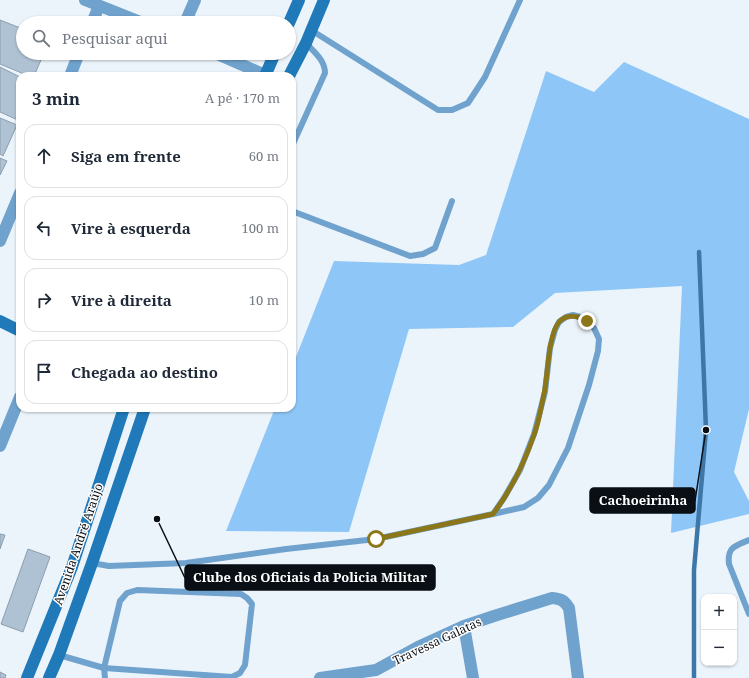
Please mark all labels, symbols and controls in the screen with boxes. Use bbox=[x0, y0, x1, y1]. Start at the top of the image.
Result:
search box bbox=[16, 16, 296, 60]
icon: search bbox=[30, 27, 52, 49]
text: Pesquisar aqui bbox=[62, 28, 168, 48]
text: 3 min bbox=[32, 87, 80, 110]
text: A pé · 170 m bbox=[205, 89, 280, 107]
icon: ahead bbox=[33, 145, 55, 167]
text: Siga em frente bbox=[71, 146, 181, 166]
text: 60 m bbox=[249, 147, 279, 165]
icon: left bbox=[33, 217, 55, 239]
text: Vire à esquerda bbox=[71, 218, 191, 238]
text: 100 m bbox=[242, 219, 279, 237]
icon: right bbox=[33, 289, 55, 311]
text: Vire à direita bbox=[71, 290, 172, 310]
text: 10 m bbox=[249, 291, 279, 309]
route end bbox=[578, 312, 596, 330]
icon: arrive bbox=[33, 361, 55, 383]
text: Chegada ao destino bbox=[71, 362, 218, 382]
street label: Avenida André Araújo bbox=[49, 481, 107, 607]
callout: Cachoeirinha bbox=[590, 488, 695, 513]
text: Cachoeirinha bbox=[599, 491, 687, 509]
route start bbox=[367, 530, 385, 548]
callout: Clube dos Oficiais da Policia Militar bbox=[185, 565, 435, 590]
text: Clube dos Oficiais da Policia Militar bbox=[193, 568, 427, 586]
map controls bbox=[701, 594, 737, 666]
button: + bbox=[701, 594, 737, 630]
street label: Travessa Galatas bbox=[390, 613, 484, 669]
button: − bbox=[701, 630, 737, 666]

